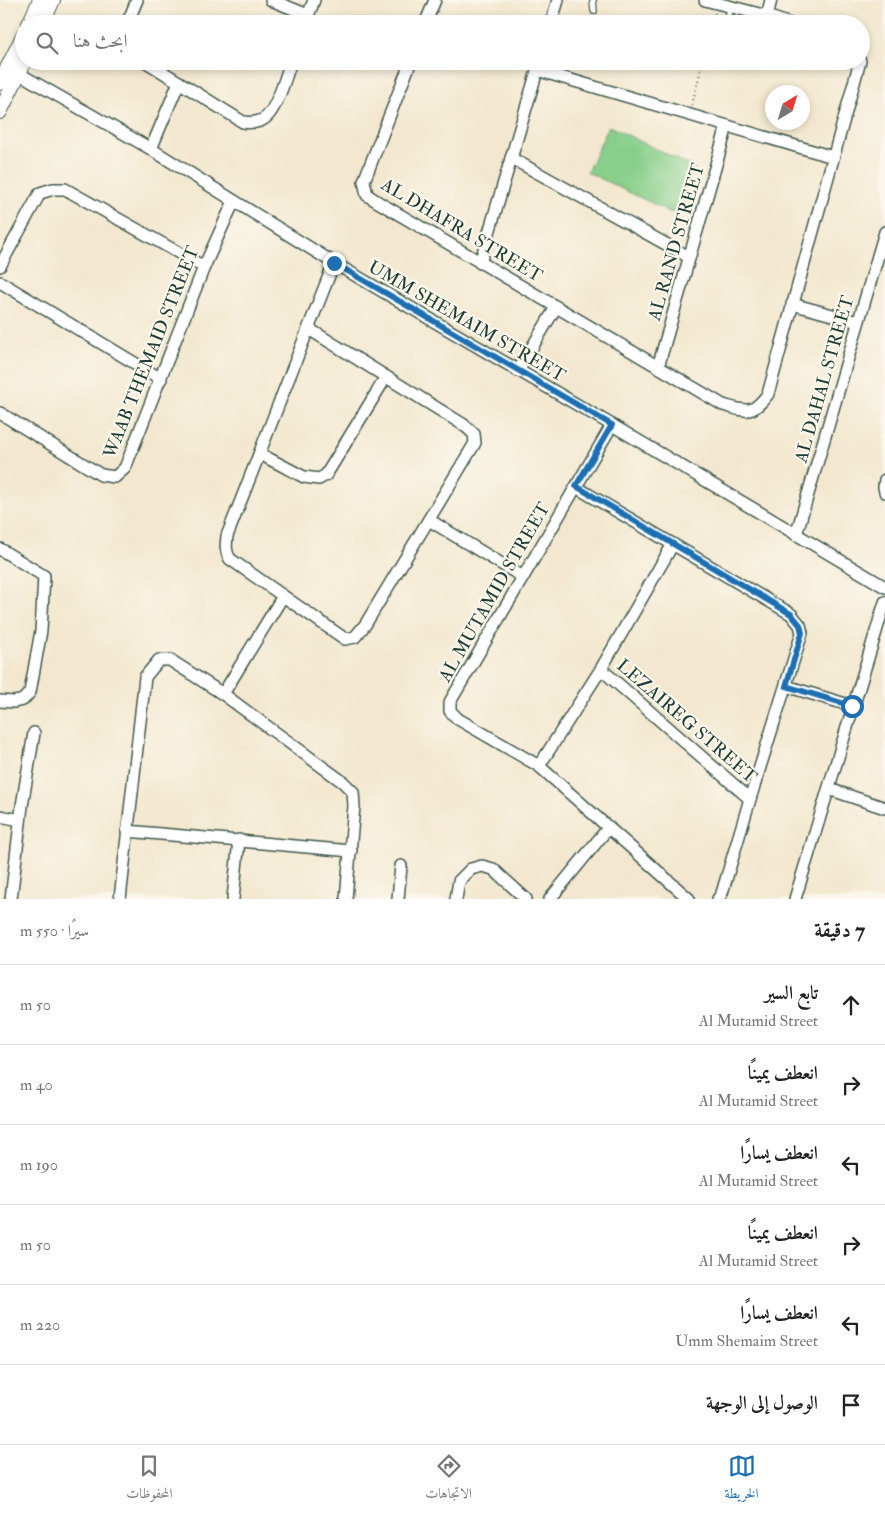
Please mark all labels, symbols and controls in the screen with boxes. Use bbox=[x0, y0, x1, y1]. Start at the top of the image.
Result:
search box bbox=[15, 15, 870, 70]
icon: search bbox=[33, 29, 61, 57]
text: ابحث هنا bbox=[73, 29, 128, 53]
north arrow bbox=[765, 85, 810, 130]
street label: AL RAND STREET bbox=[643, 160, 710, 324]
street label: AL DHAFRA STREET bbox=[376, 173, 547, 288]
street label: WAAB THEMAID STREET bbox=[98, 242, 205, 463]
route end bbox=[323, 252, 346, 275]
street label: UMM SHEMAIM STREET bbox=[364, 255, 570, 388]
street label: AL DAHAL STREET bbox=[789, 292, 860, 466]
street label: AL MUTAMID STREET bbox=[433, 498, 556, 687]
street label: LEZAIREG STREET bbox=[612, 654, 762, 789]
route start bbox=[841, 695, 864, 718]
text: 7 دقيقة bbox=[814, 917, 865, 944]
text: سيرًا · 550 m bbox=[20, 921, 89, 941]
text: تابع السير bbox=[764, 981, 818, 1005]
icon: ahead bbox=[837, 991, 865, 1019]
text: 50 m bbox=[20, 995, 51, 1015]
text: Al Mutamid Street bbox=[699, 1011, 818, 1031]
text: انعطف يمينًا bbox=[748, 1061, 818, 1085]
icon: right bbox=[837, 1071, 865, 1099]
text: 40 m bbox=[20, 1075, 53, 1095]
text: Al Mutamid Street bbox=[699, 1091, 818, 1111]
text: انعطف يسارًا bbox=[740, 1141, 818, 1165]
icon: left bbox=[837, 1151, 865, 1179]
text: 190 m bbox=[20, 1155, 58, 1175]
text: Al Mutamid Street bbox=[699, 1171, 818, 1191]
text: انعطف يمينًا bbox=[748, 1221, 818, 1245]
icon: right bbox=[837, 1231, 865, 1259]
text: 50 m bbox=[20, 1235, 51, 1255]
text: Al Mutamid Street bbox=[699, 1251, 818, 1271]
text: انعطف يسارًا bbox=[740, 1301, 818, 1325]
icon: left bbox=[837, 1311, 865, 1339]
text: 220 m bbox=[20, 1315, 60, 1335]
text: Umm Shemaim Street bbox=[675, 1331, 818, 1351]
text: الوصول إلى الوجهة bbox=[706, 1391, 818, 1415]
icon: arrive bbox=[837, 1391, 865, 1419]
tab: المحفوظات bbox=[126, 1452, 173, 1507]
tab: الاتجاهات bbox=[425, 1452, 472, 1507]
tab: الخريطة bbox=[725, 1452, 759, 1507]

